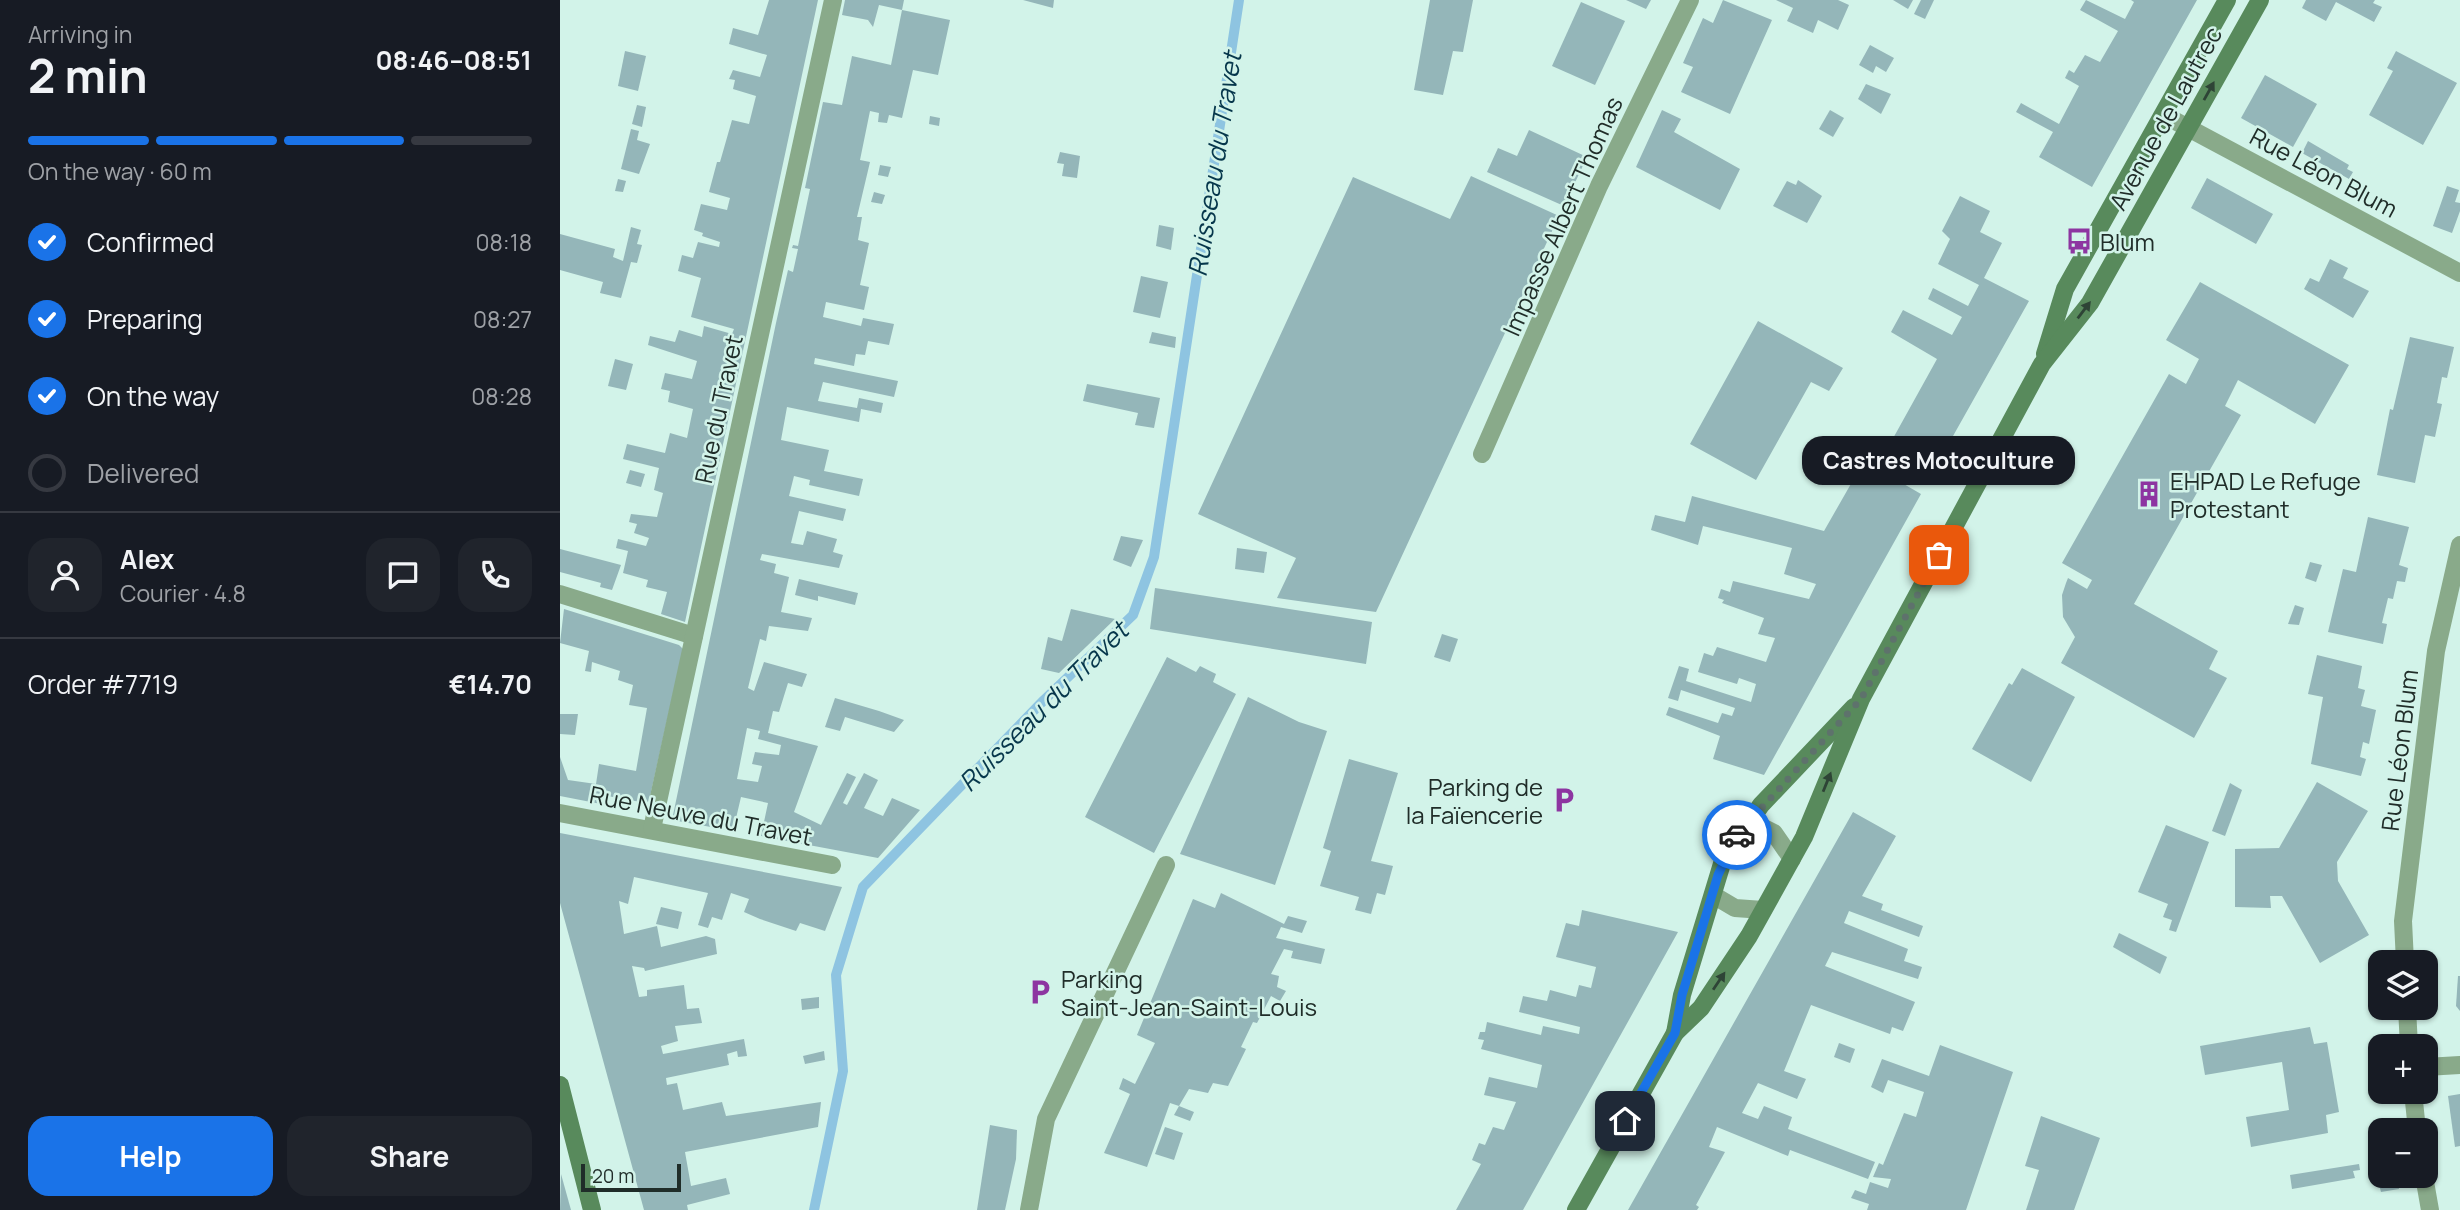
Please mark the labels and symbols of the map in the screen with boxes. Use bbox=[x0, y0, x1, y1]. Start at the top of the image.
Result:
street label: Avenue de Lautrec bbox=[2101, 20, 2229, 216]
water label: Ruisseau du Travet bbox=[1178, 47, 1250, 279]
one-way arrow bbox=[2203, 81, 2215, 101]
street label: Impasse Albert Thomas bbox=[1494, 91, 1630, 341]
street label: Rue Léon Blum bbox=[2244, 119, 2404, 225]
place label: Blum bbox=[2100, 225, 2155, 258]
bus stop icon: Blum bbox=[2064, 226, 2094, 256]
one-way arrow bbox=[2077, 301, 2091, 319]
street label: Rue du Travet bbox=[686, 332, 750, 486]
callout: Castres Motoculture bbox=[1802, 436, 2076, 485]
place label: EHPAD Le Refuge Protestant bbox=[2170, 464, 2361, 525]
building icon: EHPAD Le Refuge Protestant bbox=[2134, 479, 2164, 509]
pin bbox=[1909, 525, 1969, 585]
water label: Ruisseau du Travet bbox=[950, 611, 1138, 799]
street label: Rue Léon Blum bbox=[2373, 667, 2425, 833]
place label: Parking de la Faïencerie bbox=[1406, 770, 1543, 831]
one-way arrow bbox=[1822, 771, 1833, 792]
street label: Rue Neuve du Travet bbox=[587, 777, 815, 853]
parking icon: Parking de la Faïencerie bbox=[1549, 785, 1579, 815]
courier bbox=[1702, 800, 1772, 870]
place label: Parking Saint-Jean-Saint-Louis bbox=[1061, 962, 1317, 1023]
one-way arrow bbox=[1712, 972, 1726, 990]
parking icon: Parking Saint-Jean-Saint-Louis bbox=[1025, 977, 1055, 1007]
pin bbox=[1595, 1091, 1655, 1151]
scale bar bbox=[581, 1161, 681, 1193]

